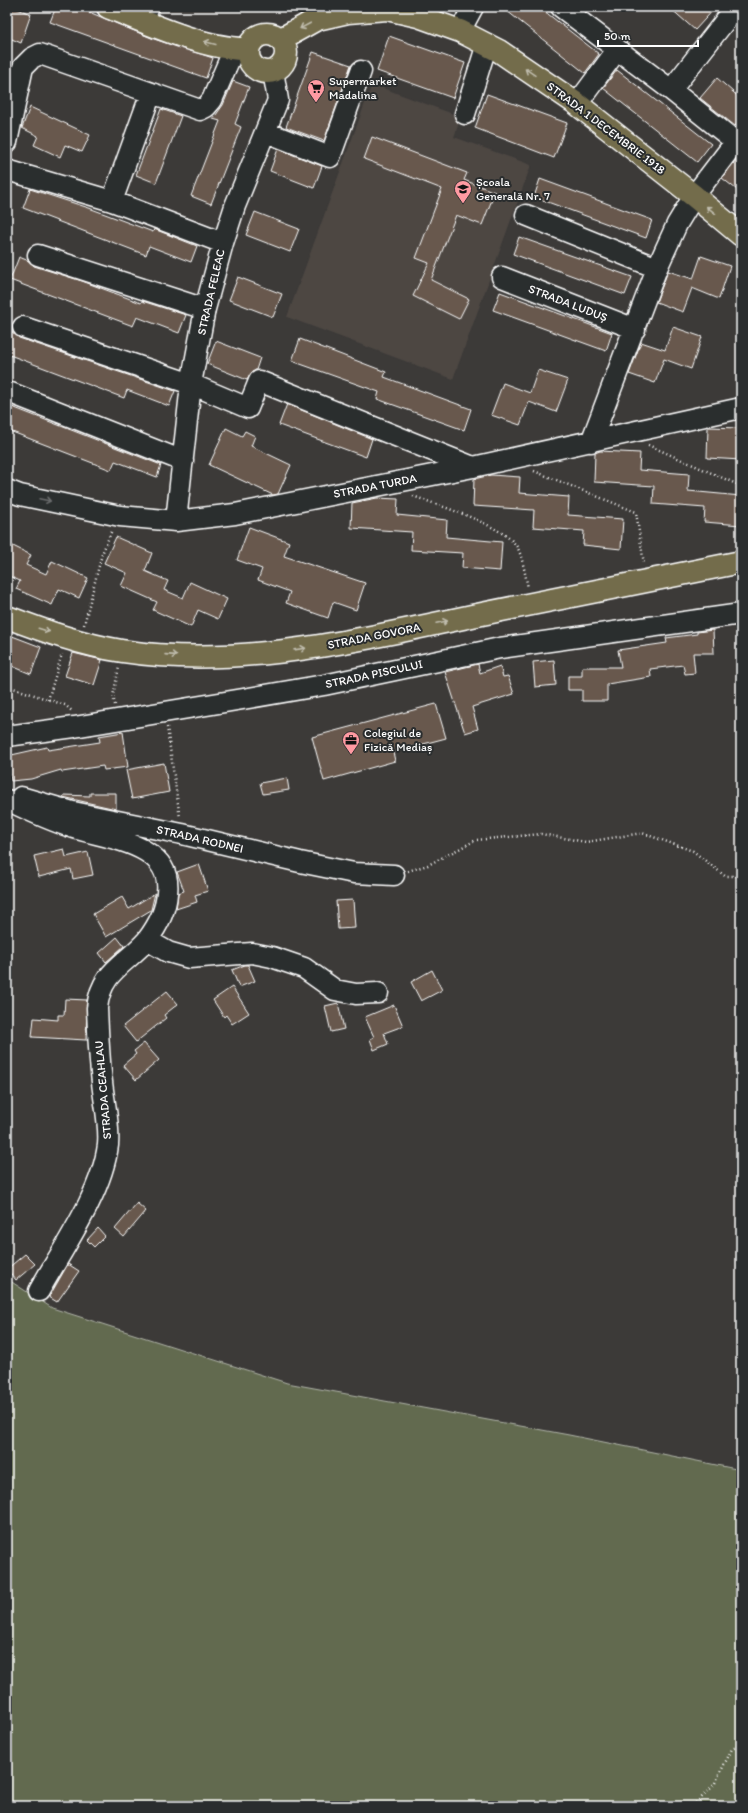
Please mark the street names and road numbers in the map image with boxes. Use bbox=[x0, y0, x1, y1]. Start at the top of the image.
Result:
street label: STRADA 1 DECEMBRIE 1918 bbox=[544, 79, 668, 177]
street label: STRADA FELEAC bbox=[194, 247, 228, 336]
street label: STRADA LUDUȘ bbox=[526, 281, 610, 325]
street label: STRADA TURDA bbox=[332, 471, 418, 501]
street label: STRADA GOVORA bbox=[326, 620, 422, 652]
street label: STRADA PISCULUI bbox=[324, 657, 424, 691]
street label: STRADA RODNEI bbox=[155, 822, 245, 856]
street label: STRADA CEAHLAU bbox=[92, 1040, 114, 1140]

